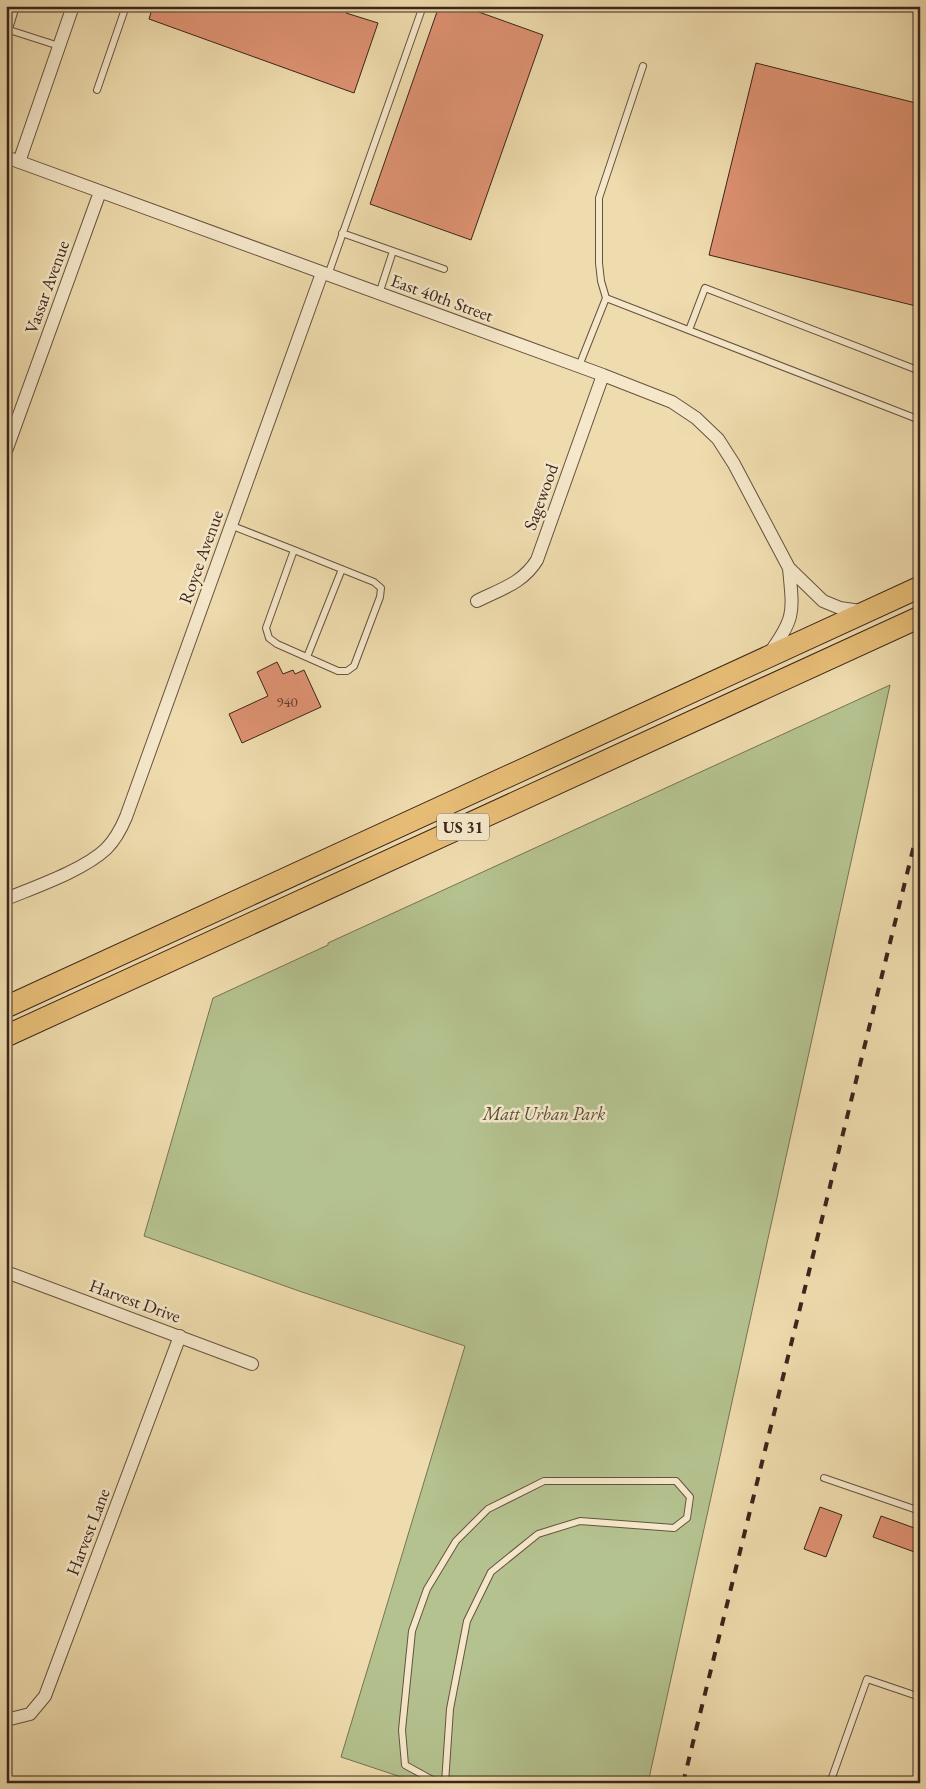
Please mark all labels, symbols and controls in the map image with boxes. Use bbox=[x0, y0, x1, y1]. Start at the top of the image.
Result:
street label: Vassar Avenue bbox=[19, 237, 74, 337]
street label: East 40th Street bbox=[388, 268, 497, 327]
street label: Sagewood bbox=[518, 460, 563, 533]
street label: Royce Avenue bbox=[173, 507, 228, 607]
house number: 940 bbox=[276, 692, 298, 711]
road number: US 31 bbox=[437, 814, 489, 840]
park label: Matt Urban Park bbox=[482, 1102, 605, 1125]
street label: Harvest Drive bbox=[86, 1273, 184, 1328]
street label: Harvest Lane bbox=[60, 1485, 115, 1579]

